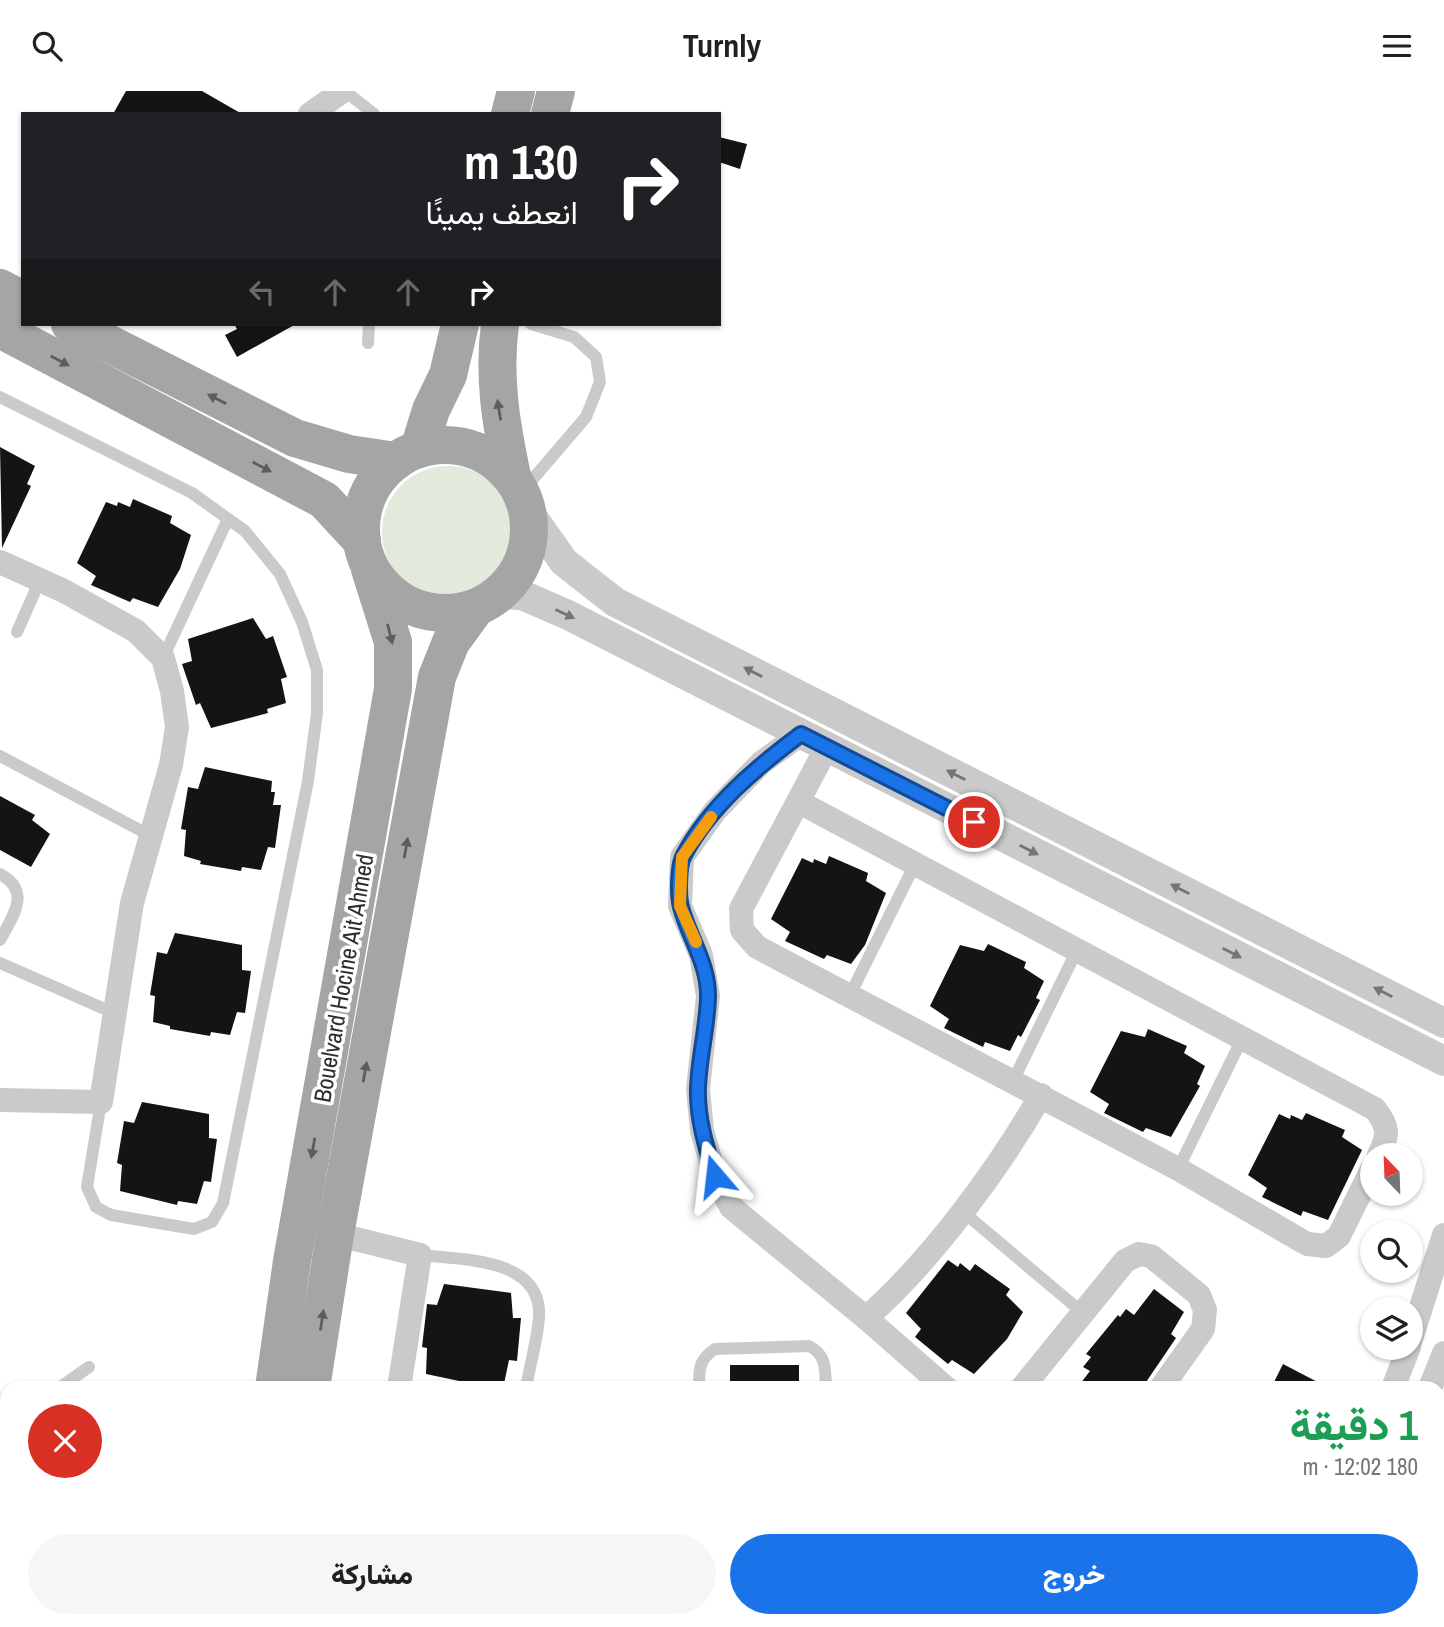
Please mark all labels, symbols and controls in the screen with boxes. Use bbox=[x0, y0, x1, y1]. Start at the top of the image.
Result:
text: Turnly bbox=[683, 24, 761, 67]
icon: search bbox=[28, 27, 66, 65]
icon: menu bbox=[1378, 27, 1416, 65]
text: 130 m bbox=[464, 128, 578, 194]
icon: right bbox=[602, 140, 693, 231]
text: انعطف يمينًا bbox=[425, 191, 578, 234]
icon: left bbox=[243, 273, 281, 311]
icon: ahead bbox=[316, 273, 354, 311]
icon: ahead bbox=[389, 273, 427, 311]
icon: right bbox=[462, 273, 500, 311]
one-way arrow bbox=[51, 354, 71, 366]
one-way arrow bbox=[207, 393, 227, 404]
one-way arrow bbox=[493, 398, 504, 420]
one-way arrow bbox=[252, 461, 271, 473]
one-way arrow bbox=[554, 609, 575, 620]
one-way arrow bbox=[385, 624, 396, 646]
one-way arrow bbox=[743, 666, 763, 677]
one-way arrow bbox=[945, 769, 965, 781]
pin bbox=[944, 792, 1004, 852]
icon: arrive bbox=[955, 803, 993, 841]
one-way arrow bbox=[401, 837, 412, 859]
one-way arrow bbox=[1020, 843, 1040, 855]
street label: Bouelvard Hocine Ait Ahmed bbox=[305, 851, 381, 1105]
one-way arrow bbox=[1170, 883, 1190, 894]
one-way arrow bbox=[1222, 948, 1242, 959]
one-way arrow bbox=[1373, 986, 1393, 997]
one-way arrow bbox=[360, 1061, 371, 1083]
one-way arrow bbox=[307, 1138, 318, 1160]
position arrow bbox=[678, 1139, 752, 1213]
north arrow bbox=[1360, 1143, 1423, 1206]
map controls bbox=[1360, 1143, 1423, 1360]
button: search bbox=[1360, 1220, 1423, 1283]
button: layers bbox=[1360, 1297, 1423, 1360]
one-way arrow bbox=[317, 1309, 328, 1331]
text: 1 دقيقة bbox=[1290, 1397, 1418, 1453]
button: close bbox=[28, 1404, 102, 1478]
text: 180 m · 12:02 bbox=[1303, 1451, 1418, 1482]
button: مشاركة bbox=[28, 1534, 716, 1614]
button: خروج bbox=[730, 1534, 1418, 1614]

